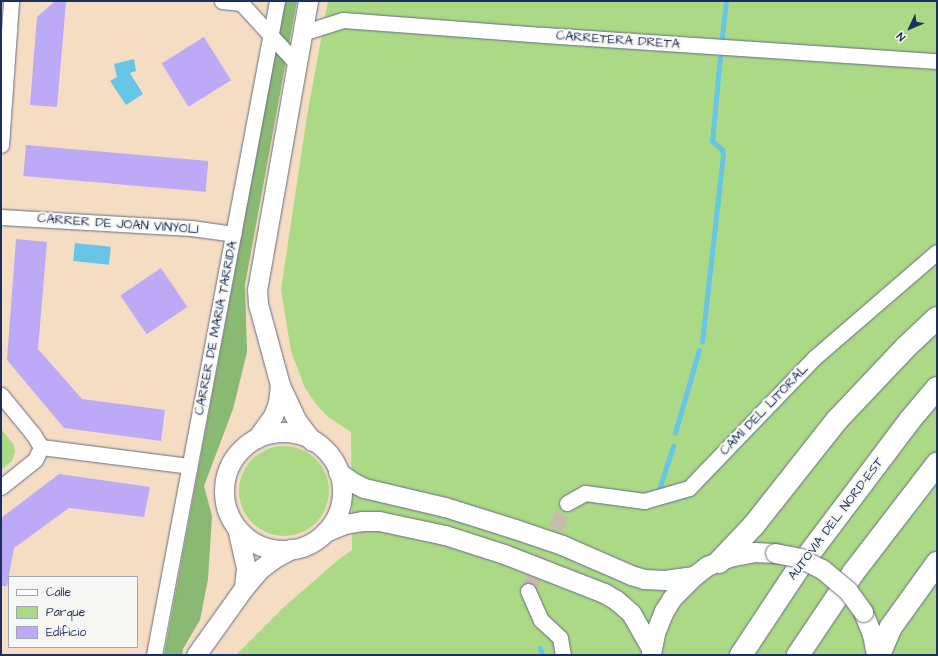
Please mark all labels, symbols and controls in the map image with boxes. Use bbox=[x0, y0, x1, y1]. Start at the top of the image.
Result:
north arrow bbox=[890, 8, 930, 48]
street label: CARRETERA DRETA bbox=[556, 28, 680, 52]
text: N bbox=[893, 29, 909, 44]
street label: CARRER DE JOAN VINYOLI bbox=[37, 211, 199, 237]
street label: CARRER DE MARIA TARRIDA bbox=[191, 240, 241, 416]
street label: CAMÍ DEL LITORAL bbox=[717, 361, 811, 459]
street label: AUTOVIA DEL NORD-EST bbox=[785, 455, 887, 583]
legend bbox=[8, 576, 138, 648]
text: Calle bbox=[46, 584, 71, 601]
text: Parque bbox=[46, 604, 85, 621]
text: Edificio bbox=[46, 624, 86, 641]

